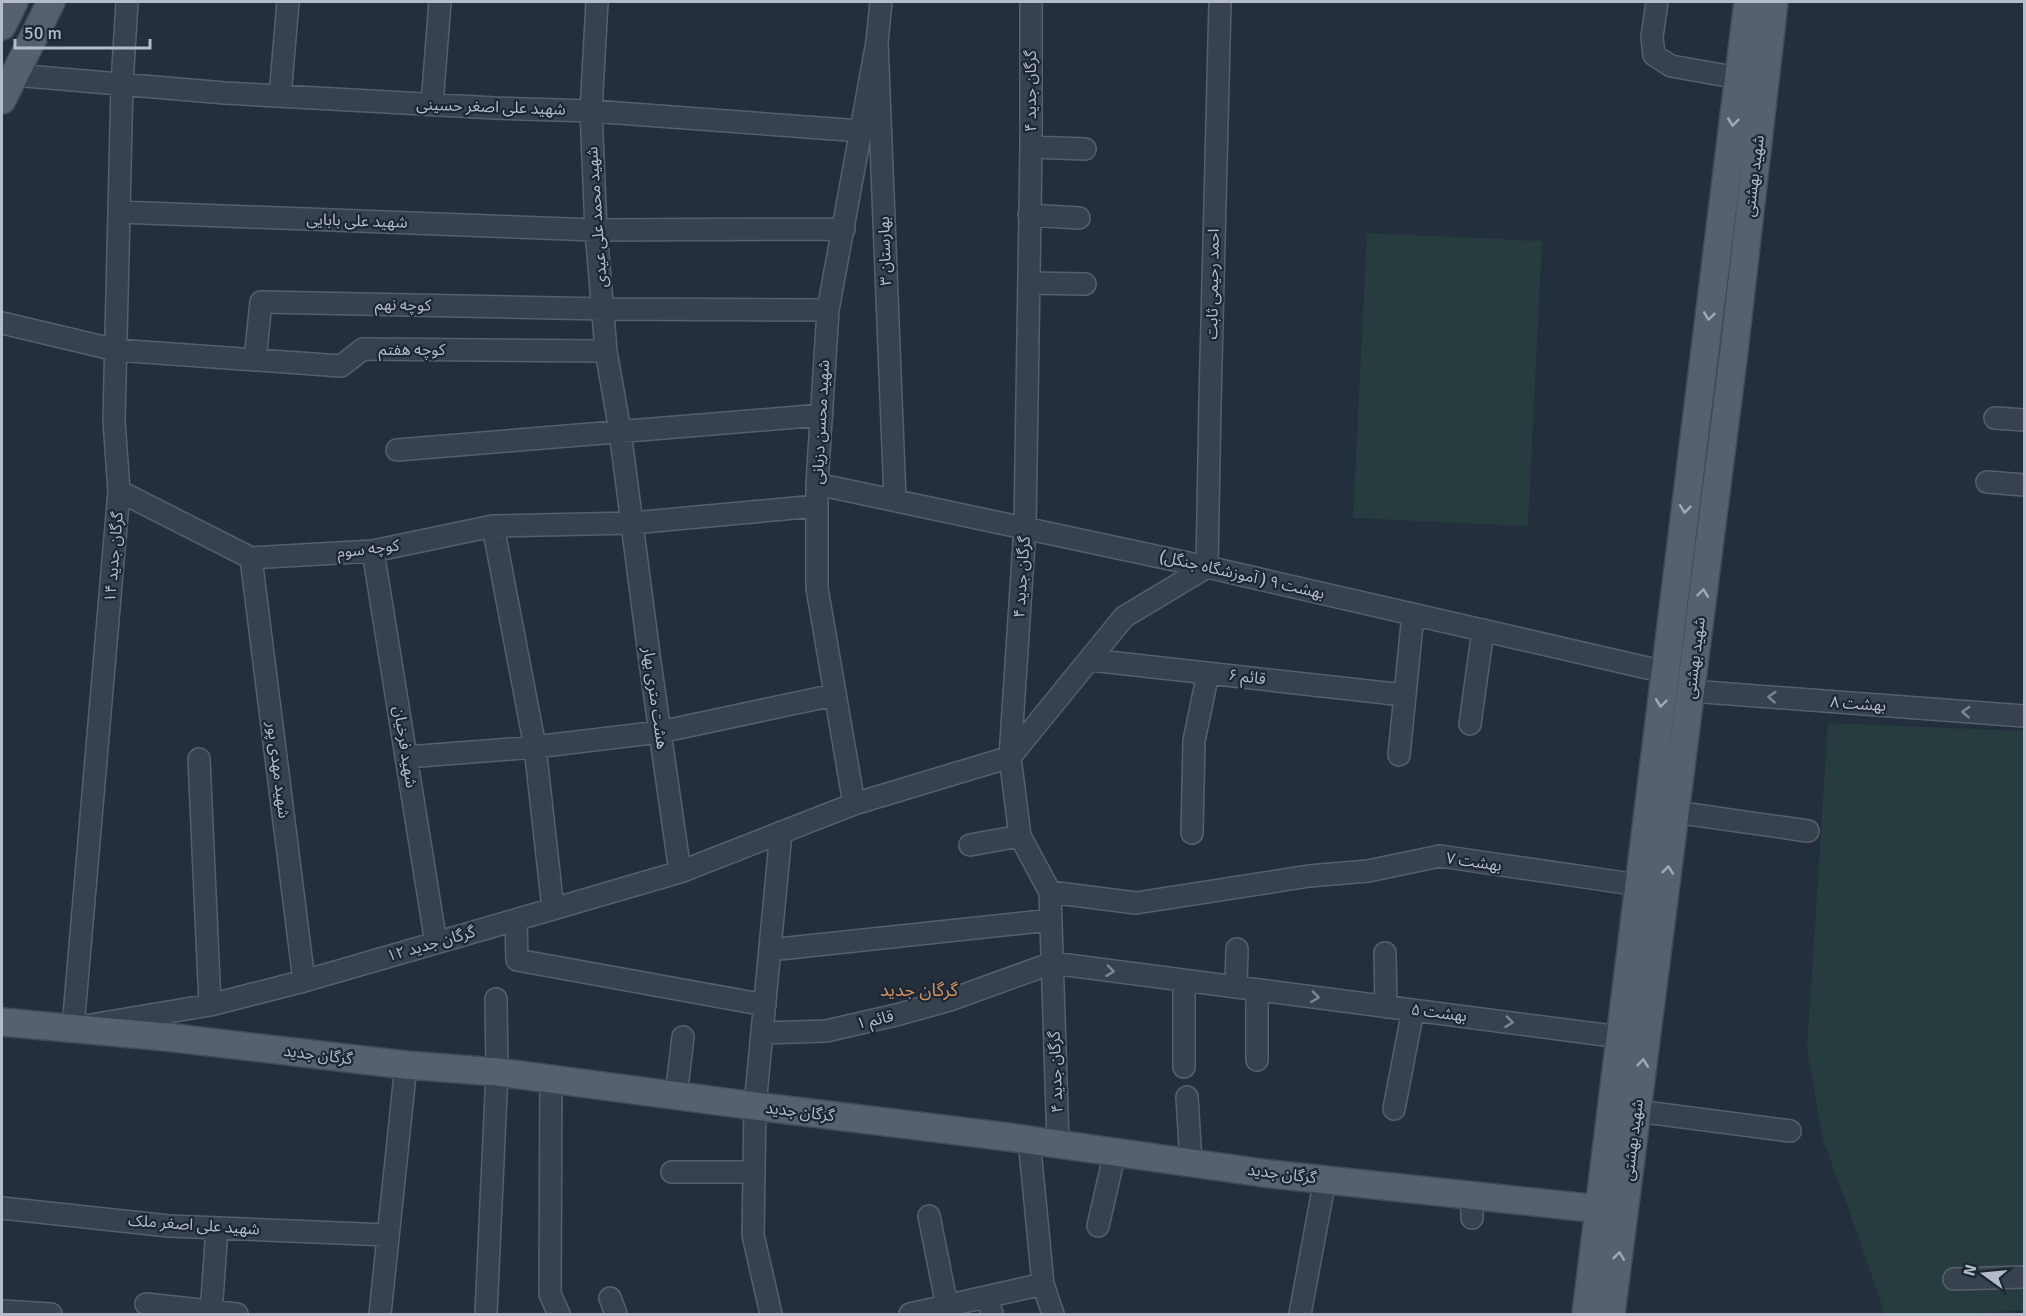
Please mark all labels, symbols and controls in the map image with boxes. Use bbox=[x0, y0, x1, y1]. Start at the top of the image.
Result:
scale bar bbox=[15, 12, 150, 50]
text: 50 m bbox=[24, 22, 62, 44]
street label: گرگان جدید ۴ bbox=[1021, 50, 1041, 132]
street label: شهید علی اصغر حسینی bbox=[416, 94, 566, 120]
one-way arrow bbox=[1727, 118, 1740, 127]
street label: شهید بهشتی bbox=[1739, 134, 1769, 218]
street label: شهید محمد علی عیدی bbox=[582, 146, 612, 288]
street label: شهید علی بابایی bbox=[306, 209, 408, 233]
street label: بهارستان ۳ bbox=[874, 216, 896, 286]
street label: احمد رحیمی ثابت bbox=[1202, 228, 1224, 340]
street label: کوچه نهم bbox=[375, 295, 432, 317]
one-way arrow bbox=[1704, 311, 1716, 320]
street label: کوچه هفتم bbox=[379, 340, 446, 362]
street label: شهید محسن دزیانی bbox=[808, 359, 834, 485]
one-way arrow bbox=[1680, 505, 1692, 514]
street label: گرگان جدید ۱۴ bbox=[100, 510, 128, 603]
street label: کوچه سوم bbox=[336, 535, 401, 565]
street label: گرگان جدید ۴ bbox=[1009, 535, 1035, 619]
street label: بهشت ۹ ( آموزشگاه جنگل) bbox=[1157, 546, 1327, 604]
one-way arrow bbox=[1696, 588, 1709, 597]
street label: شهید بهشتی bbox=[1680, 616, 1710, 700]
street label: هشت متری بهار bbox=[638, 645, 672, 750]
street label: قائم ۶ bbox=[1227, 665, 1267, 691]
one-way arrow bbox=[1767, 691, 1776, 704]
street label: ۸ بهشت bbox=[1829, 692, 1887, 716]
one-way arrow bbox=[1656, 698, 1668, 707]
street label: شهید فرخیان bbox=[389, 705, 421, 789]
one-way arrow bbox=[1962, 706, 1971, 719]
street label: شهید مهدی پور bbox=[262, 719, 294, 820]
street label: بهشت ۷ bbox=[1445, 848, 1503, 876]
one-way arrow bbox=[1661, 865, 1673, 874]
street label: گرگان جدید ۱۲ bbox=[384, 922, 478, 966]
one-way arrow bbox=[1106, 964, 1115, 977]
district label: گرگان جدید bbox=[880, 979, 959, 1001]
one-way arrow bbox=[1311, 991, 1320, 1003]
street label: بهشت ۵ bbox=[1410, 1000, 1468, 1026]
street label: ۱ قائم bbox=[854, 1006, 896, 1036]
one-way arrow bbox=[1504, 1016, 1513, 1028]
street label: گرگان جدید ۴ bbox=[1045, 1030, 1067, 1113]
street label: گرگان جدید bbox=[282, 1041, 354, 1069]
one-way arrow bbox=[1637, 1058, 1649, 1068]
street label: گرگان جدید bbox=[764, 1098, 836, 1126]
street label: شهید بهشتی bbox=[1618, 1098, 1648, 1182]
street label: گرگان جدید bbox=[1246, 1160, 1318, 1188]
street label: شهید علی اصغر ملک bbox=[127, 1210, 261, 1240]
north arrow bbox=[1954, 1244, 2014, 1304]
one-way arrow bbox=[1612, 1252, 1624, 1261]
text: N bbox=[1959, 1262, 1982, 1278]

